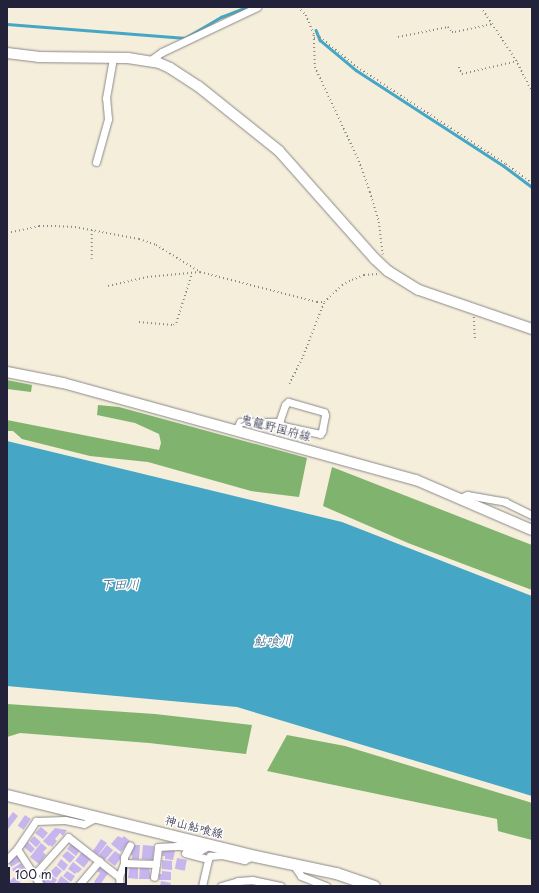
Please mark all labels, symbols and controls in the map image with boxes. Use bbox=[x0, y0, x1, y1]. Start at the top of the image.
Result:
street label: 鬼籠野国府線 bbox=[239, 412, 313, 444]
water label: 下田川 bbox=[101, 576, 139, 592]
water label: 鮎喰川 bbox=[253, 633, 293, 649]
street label: 神山鮎喰線 bbox=[163, 813, 225, 841]
scale bar bbox=[10, 859, 129, 885]
text: 100 m bbox=[15, 865, 52, 883]

